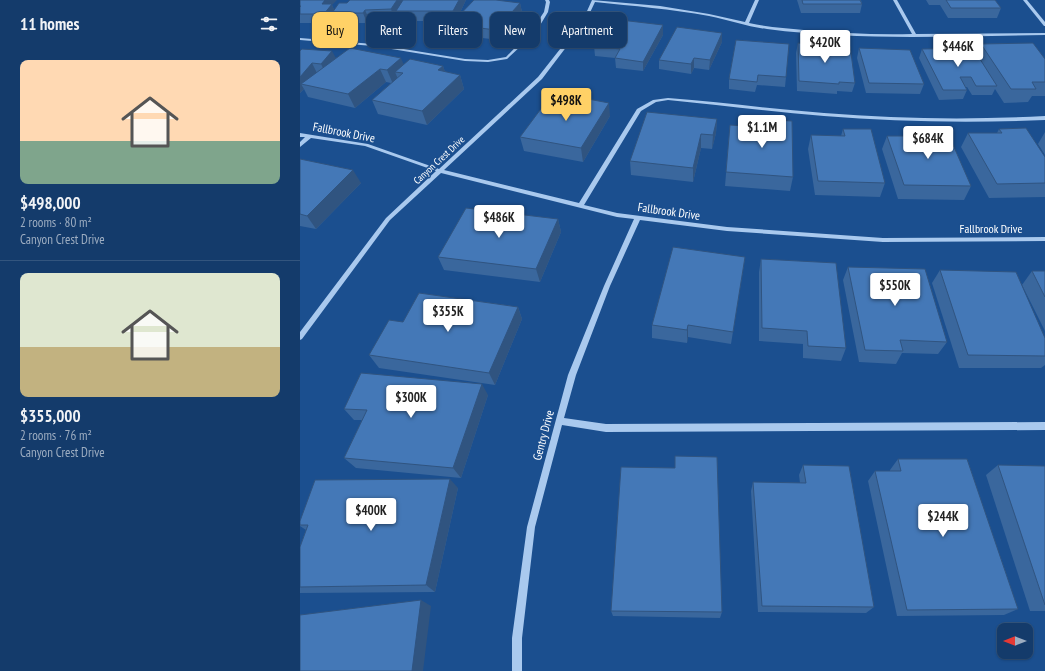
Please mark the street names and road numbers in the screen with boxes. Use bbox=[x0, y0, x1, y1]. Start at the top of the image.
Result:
street label: Fallbrook Drive bbox=[312, 119, 376, 145]
street label: Canyon Crest Drive bbox=[411, 133, 467, 187]
street label: Fallbrook Drive bbox=[637, 199, 701, 223]
street label: Fallbrook Drive bbox=[960, 221, 1023, 236]
street label: Gentry Drive bbox=[529, 408, 557, 462]

